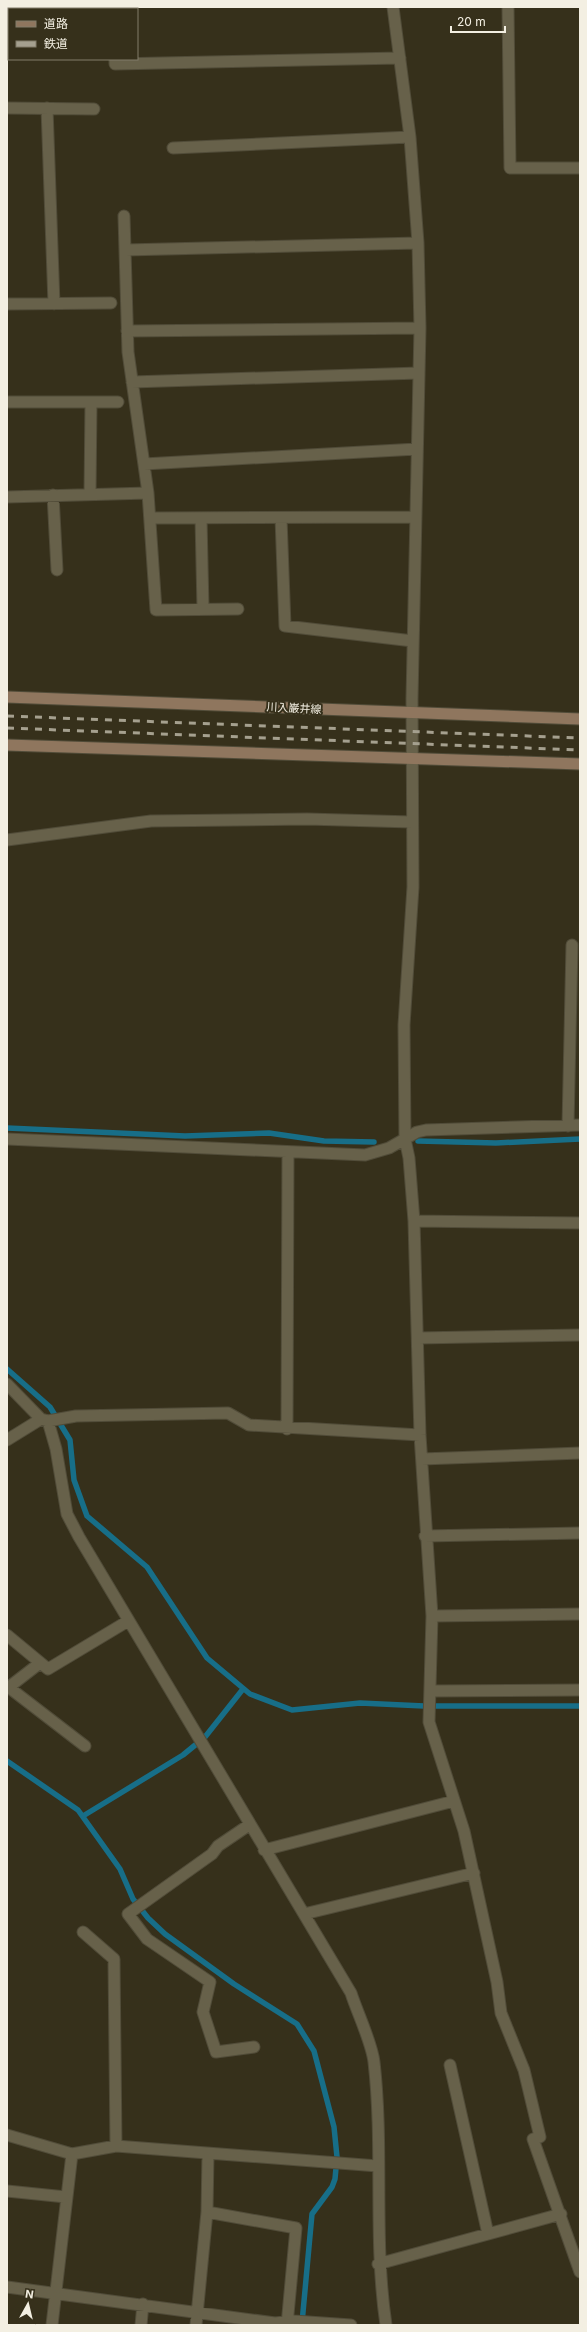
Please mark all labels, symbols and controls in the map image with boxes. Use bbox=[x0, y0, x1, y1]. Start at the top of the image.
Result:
legend bbox=[8, 8, 138, 60]
scale bar bbox=[451, 8, 505, 34]
text: 20 m bbox=[457, 14, 486, 29]
text: 道路 bbox=[44, 16, 68, 31]
text: 鉄道 bbox=[44, 36, 68, 51]
street label: 川入巌井線 bbox=[266, 700, 322, 716]
north arrow bbox=[8, 2284, 48, 2324]
text: N bbox=[24, 2287, 35, 2302]

